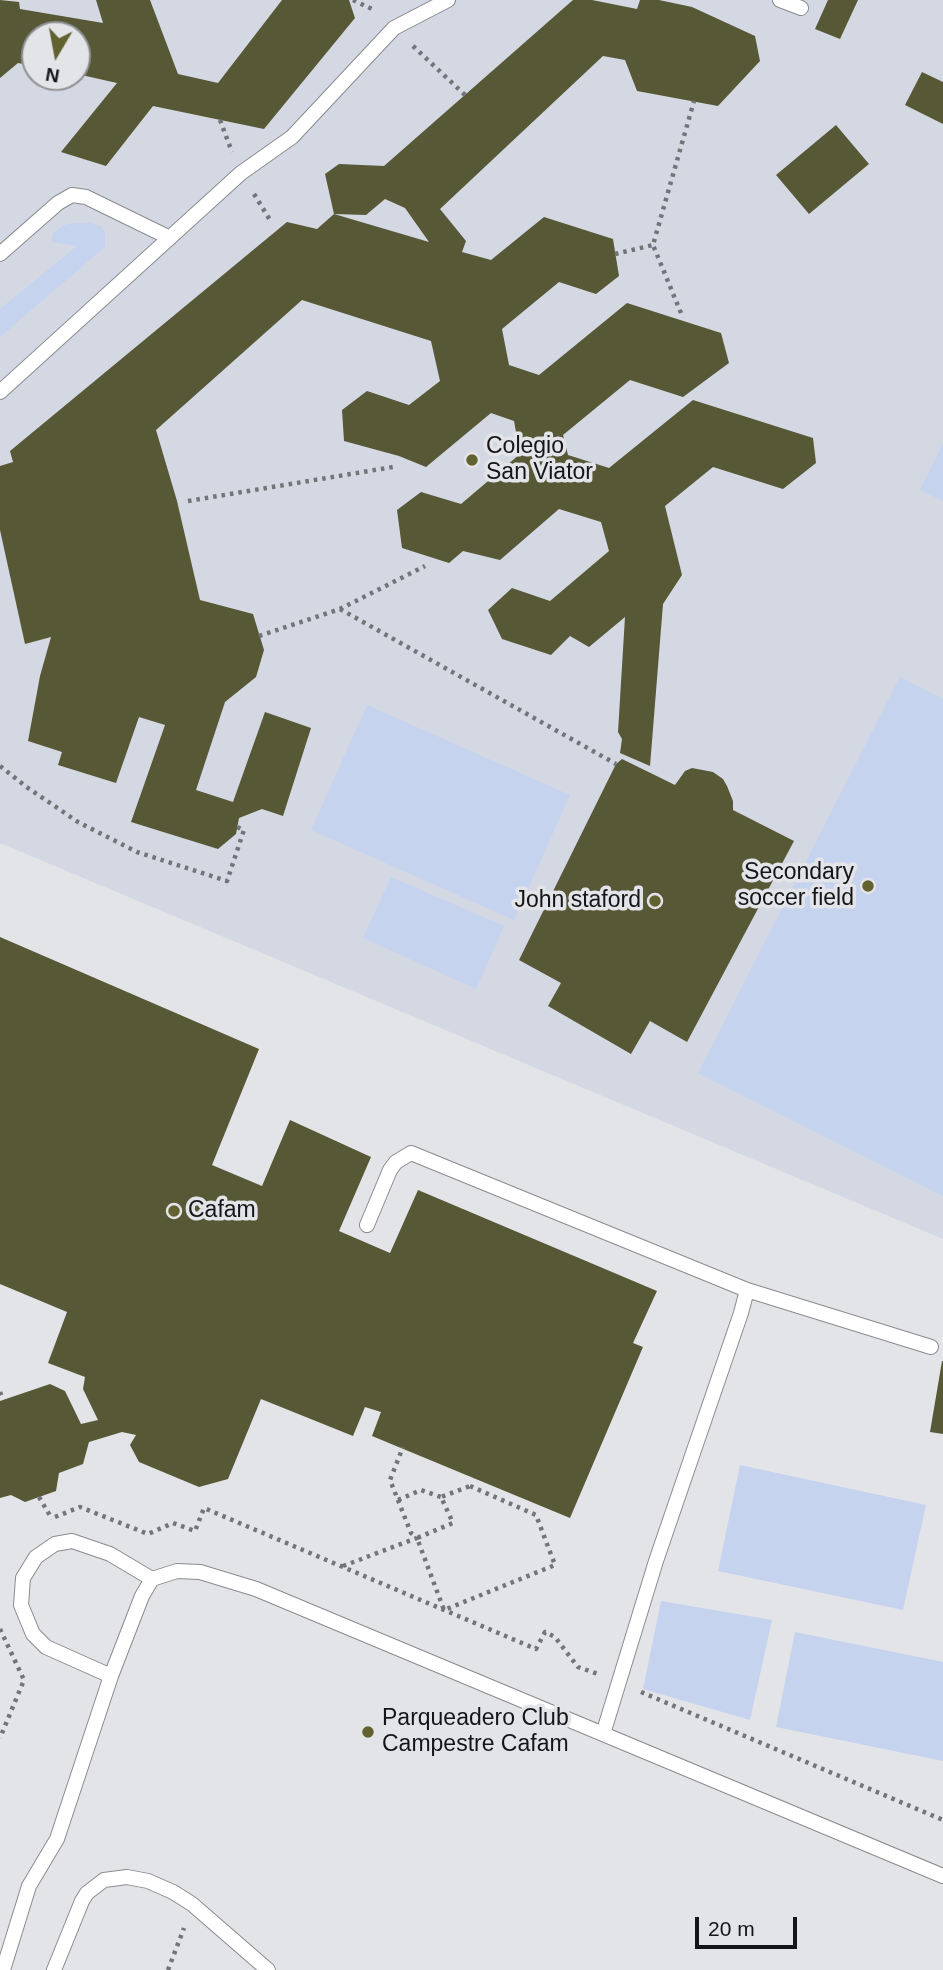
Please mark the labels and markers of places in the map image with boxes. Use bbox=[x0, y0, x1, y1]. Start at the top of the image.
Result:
place label: Colegio San Viator bbox=[486, 433, 593, 487]
marker: Colegio San Viator bbox=[464, 452, 480, 468]
place label: Secondary soccer field bbox=[738, 859, 854, 913]
marker: Secondary soccer field bbox=[860, 878, 876, 894]
place label: John staford bbox=[514, 887, 641, 915]
marker: John staford bbox=[647, 893, 663, 909]
place label: Cafam bbox=[188, 1197, 256, 1225]
marker: Cafam bbox=[166, 1203, 182, 1219]
place label: Parqueadero Club Campestre Cafam bbox=[382, 1705, 569, 1759]
marker: Parqueadero Club Campestre Cafam bbox=[360, 1724, 376, 1740]

